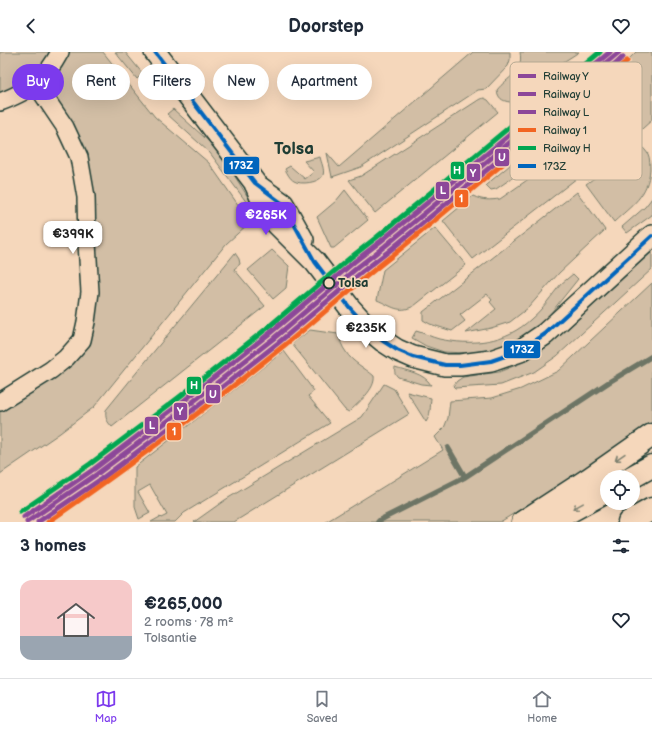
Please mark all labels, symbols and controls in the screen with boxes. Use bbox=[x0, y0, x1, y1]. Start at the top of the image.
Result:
icon: back bbox=[20, 15, 42, 37]
icon: heart bbox=[610, 15, 632, 37]
text: Doorstep bbox=[288, 16, 364, 37]
legend bbox=[510, 62, 642, 180]
chip: Buy bbox=[12, 64, 64, 100]
chip: Rent bbox=[72, 64, 130, 100]
chip: Filters bbox=[138, 64, 205, 100]
chip: New bbox=[213, 64, 269, 100]
chip: Apartment bbox=[277, 64, 372, 100]
text: Railway Y bbox=[543, 70, 589, 83]
text: Railway U bbox=[543, 88, 591, 101]
text: Railway L bbox=[543, 106, 590, 119]
text: Railway 1 bbox=[543, 124, 587, 137]
district label: Tolsa bbox=[274, 139, 314, 159]
text: Railway H bbox=[543, 142, 591, 155]
line badge: U bbox=[494, 148, 510, 167]
text: U bbox=[498, 151, 506, 164]
line badge: 173Z bbox=[223, 156, 260, 175]
text: 173Z bbox=[229, 159, 253, 172]
text: 173Z bbox=[543, 160, 566, 173]
line badge: H bbox=[450, 161, 465, 180]
line badge: Y bbox=[466, 163, 481, 182]
text: H bbox=[453, 164, 461, 177]
text: Y bbox=[470, 167, 477, 180]
line badge: L bbox=[435, 181, 450, 200]
text: L bbox=[440, 184, 447, 197]
line badge: 1 bbox=[454, 189, 469, 208]
text: 1 bbox=[459, 192, 463, 205]
pin: €265K bbox=[238, 202, 294, 236]
text: €265K bbox=[245, 207, 287, 223]
pin: €399K bbox=[45, 221, 101, 255]
text: €399K bbox=[52, 226, 94, 242]
place label: Tolsa bbox=[338, 275, 369, 291]
marker: Tolsa bbox=[322, 276, 336, 290]
pin: €235K bbox=[338, 315, 394, 349]
text: €235K bbox=[345, 320, 387, 336]
line badge: 173Z bbox=[503, 340, 541, 359]
text: 173Z bbox=[510, 343, 534, 356]
line badge: H bbox=[186, 376, 202, 395]
text: H bbox=[190, 379, 198, 392]
line badge: U bbox=[205, 384, 221, 404]
text: U bbox=[209, 388, 217, 401]
line badge: Y bbox=[173, 402, 188, 421]
text: Y bbox=[177, 405, 184, 418]
line badge: L bbox=[144, 416, 159, 435]
text: L bbox=[149, 419, 156, 432]
line badge: 1 bbox=[166, 422, 182, 441]
text: 1 bbox=[172, 425, 176, 438]
one-way arrow bbox=[615, 453, 626, 461]
map controls bbox=[600, 470, 640, 510]
button: locate bbox=[600, 470, 640, 510]
one-way arrow bbox=[573, 503, 585, 511]
icon: filters bbox=[610, 535, 632, 557]
text: 3 homes bbox=[20, 536, 86, 556]
text: €265,000 bbox=[144, 594, 223, 614]
icon: home bbox=[52, 596, 100, 644]
icon: heart bbox=[610, 609, 632, 631]
text: 2 rooms · 78 m² bbox=[144, 614, 234, 630]
text: Tolsantie bbox=[144, 630, 197, 646]
tab: Map bbox=[95, 688, 117, 725]
tab: Saved bbox=[307, 688, 338, 725]
tab: Home bbox=[527, 688, 557, 725]

